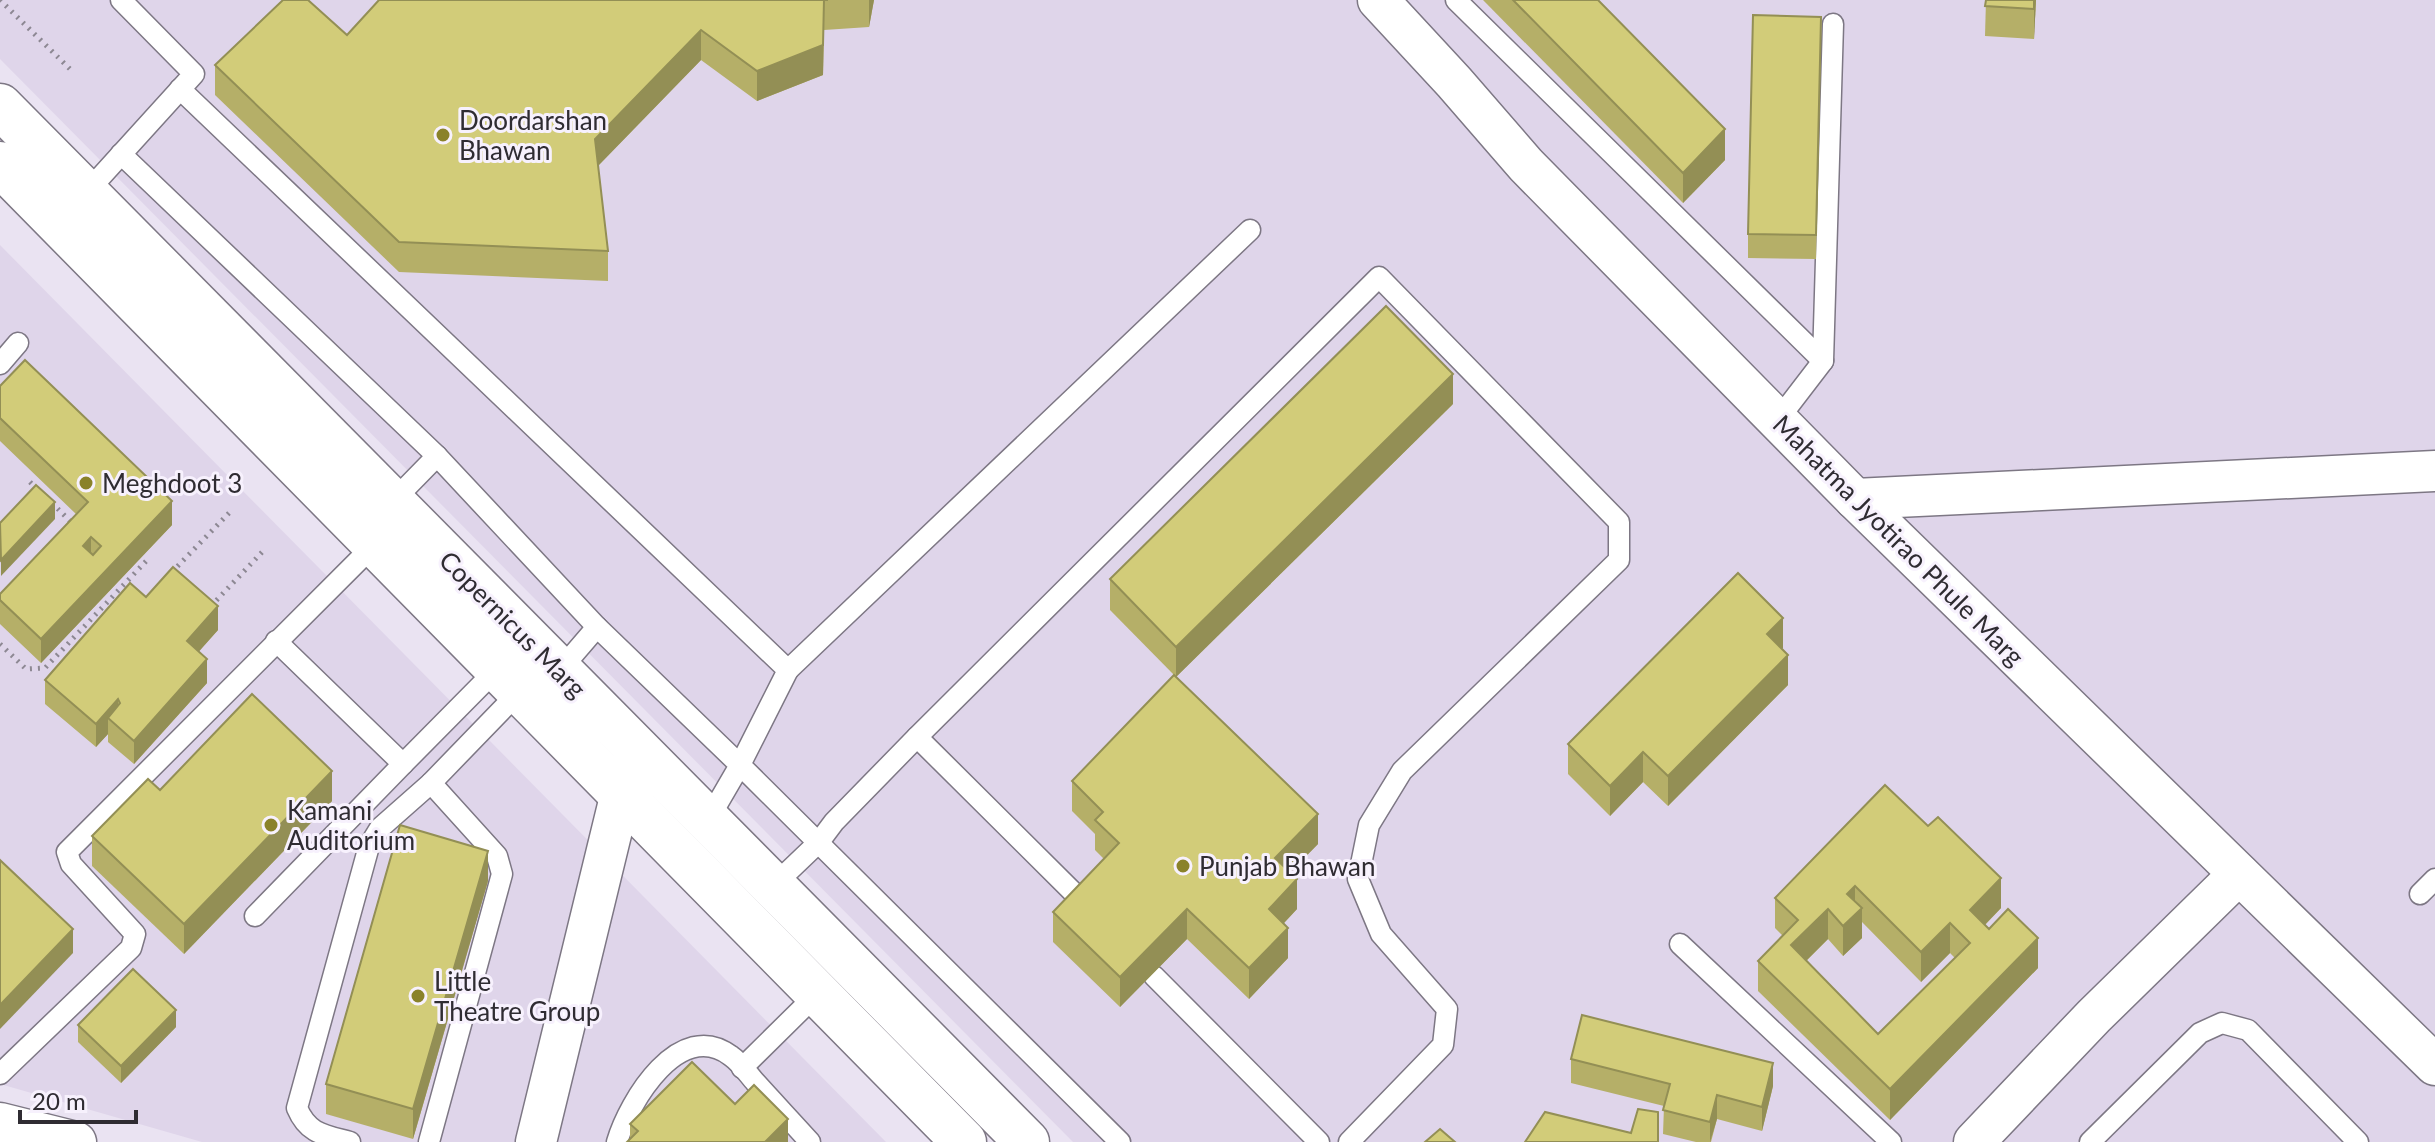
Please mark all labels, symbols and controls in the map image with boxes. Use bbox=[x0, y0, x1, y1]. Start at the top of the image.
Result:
place label: Doordarshan Bhawan bbox=[459, 104, 607, 166]
marker: Doordarshan Bhawan bbox=[434, 126, 452, 144]
street label: Mahatma Jyotirao Phule Marg bbox=[1767, 408, 2031, 672]
place label: Meghdoot 3 bbox=[102, 467, 242, 499]
marker: Meghdoot 3 bbox=[77, 474, 95, 492]
street label: Copernicus Marg bbox=[433, 544, 593, 704]
place label: Kamani Auditorium bbox=[287, 794, 415, 856]
marker: Kamani Auditorium bbox=[262, 816, 280, 834]
place label: Punjab Bhawan bbox=[1199, 850, 1375, 882]
marker: Punjab Bhawan bbox=[1174, 857, 1192, 875]
place label: Little Theatre Group bbox=[434, 965, 600, 1027]
marker: Little Theatre Group bbox=[409, 987, 427, 1005]
scale bar bbox=[20, 1074, 136, 1124]
text: 20 m bbox=[32, 1086, 86, 1115]

